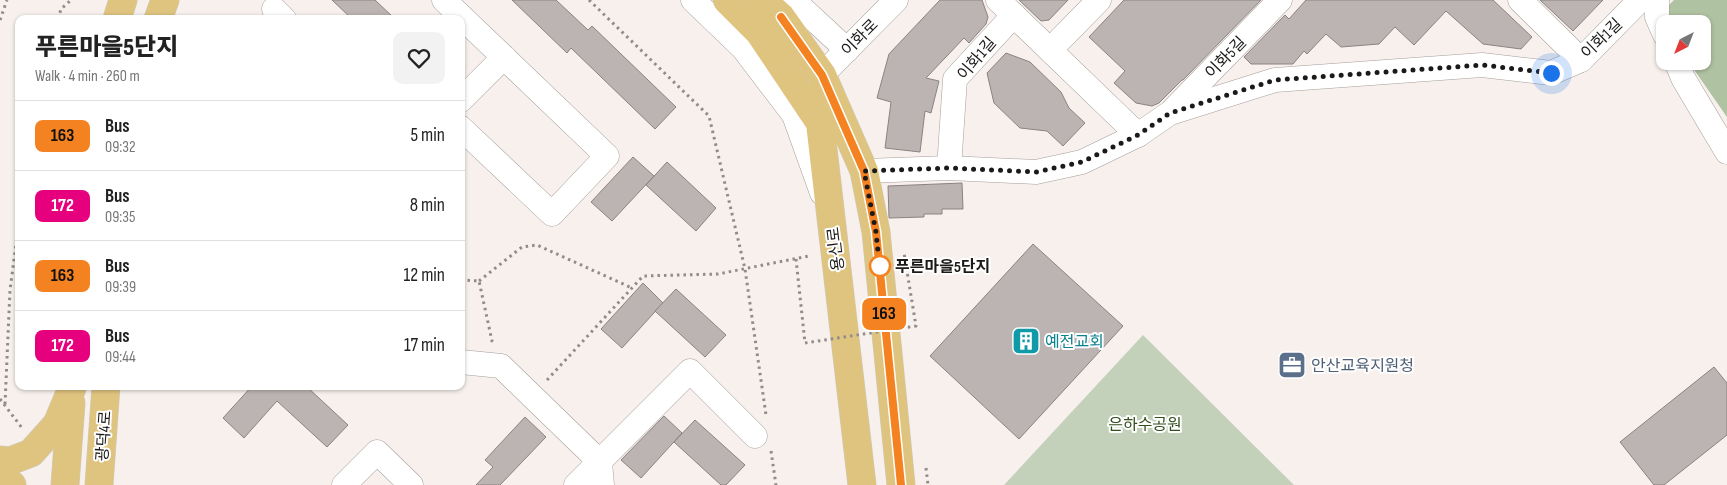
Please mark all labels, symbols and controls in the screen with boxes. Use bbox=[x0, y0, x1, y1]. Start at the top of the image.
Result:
street label: 이화1길 bbox=[1578, 15, 1627, 63]
north arrow bbox=[1656, 15, 1711, 70]
map controls bbox=[1656, 15, 1711, 70]
street label: 이화로 bbox=[838, 16, 883, 60]
button: heart bbox=[393, 32, 445, 84]
text: 푸른마을5단지 bbox=[35, 33, 178, 62]
street label: 이화5길 bbox=[1202, 33, 1250, 83]
street label: 이화1길 bbox=[954, 34, 1000, 84]
your location bbox=[1539, 61, 1564, 86]
text: Walk · 4 min · 260 m bbox=[35, 67, 140, 86]
text: Bus bbox=[105, 115, 130, 138]
text: 5 min bbox=[410, 124, 445, 147]
text: 163 bbox=[51, 125, 74, 146]
text: 09:32 bbox=[105, 138, 136, 157]
text: Bus bbox=[105, 185, 130, 208]
text: 8 min bbox=[410, 194, 445, 217]
text: 172 bbox=[51, 195, 74, 216]
text: 09:35 bbox=[105, 208, 135, 227]
street label: 용신로 bbox=[824, 225, 849, 272]
text: Bus bbox=[105, 255, 130, 278]
marker: 푸른마을5단지 bbox=[869, 255, 891, 277]
place label: 푸른마을5단지 bbox=[895, 258, 990, 277]
text: 12 min bbox=[403, 264, 445, 287]
text: 163 bbox=[51, 265, 74, 286]
text: 09:39 bbox=[105, 278, 136, 297]
line badge: 163 bbox=[855, 298, 913, 330]
text: 163 bbox=[872, 303, 896, 324]
text: Bus bbox=[105, 325, 130, 348]
building icon: 예전교회 bbox=[1011, 326, 1041, 356]
place label: 예전교회 bbox=[1045, 333, 1104, 352]
text: 17 min bbox=[404, 334, 445, 357]
text: 172 bbox=[51, 335, 74, 356]
text: 09:44 bbox=[105, 348, 136, 367]
office icon: 안산교육지원청 bbox=[1277, 350, 1307, 380]
place label: 안산교육지원청 bbox=[1311, 357, 1414, 376]
street label: 광덕4로 bbox=[93, 410, 116, 462]
park label: 은하수공원 bbox=[1108, 416, 1182, 435]

